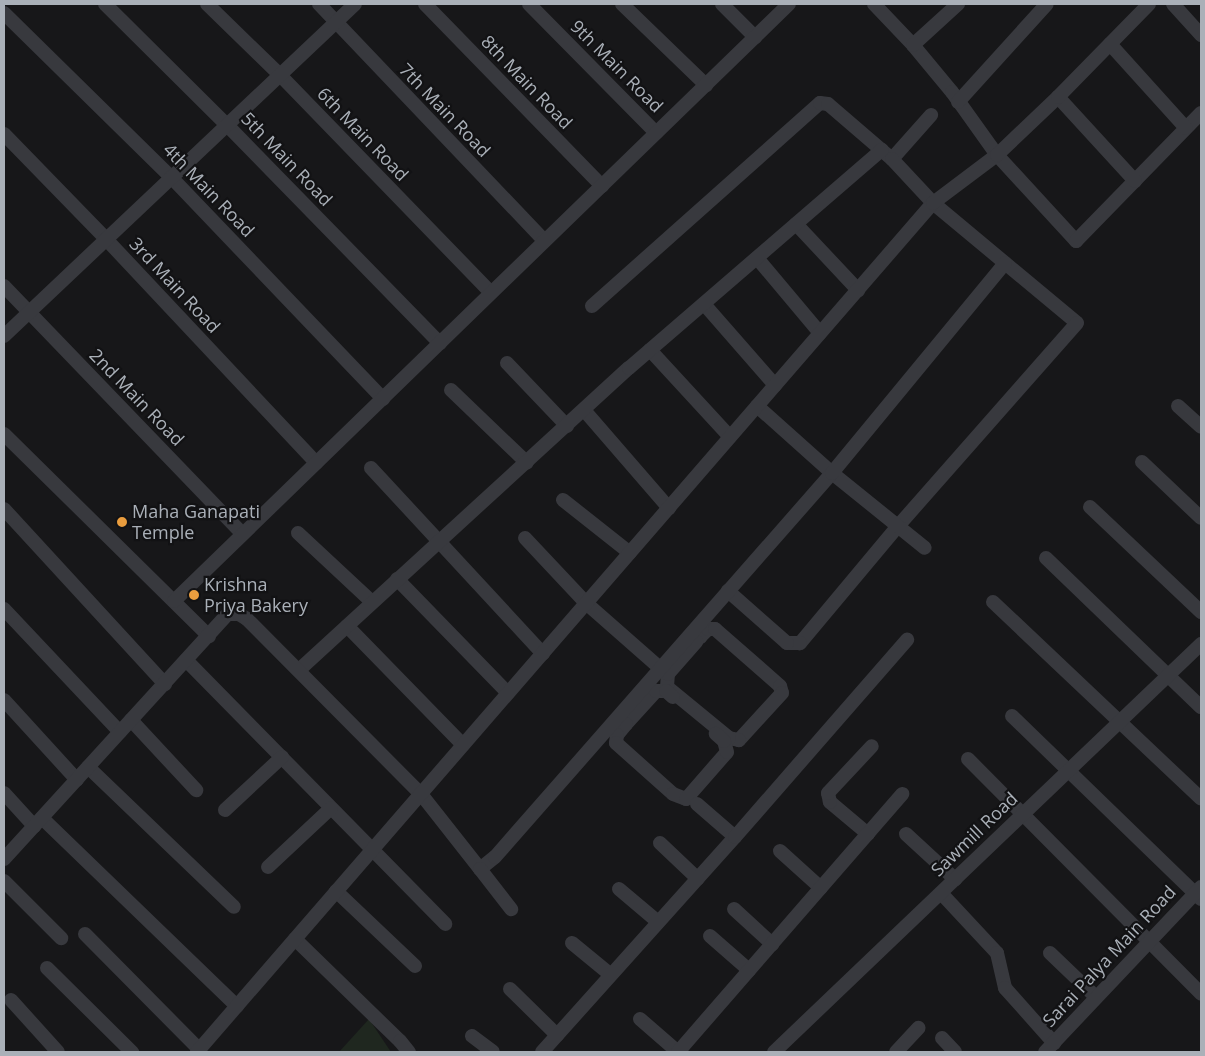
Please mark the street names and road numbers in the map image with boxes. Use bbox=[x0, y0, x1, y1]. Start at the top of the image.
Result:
street label: 9th Main Road bbox=[566, 15, 668, 117]
street label: 8th Main Road bbox=[477, 31, 577, 133]
street label: 7th Main Road bbox=[395, 59, 495, 161]
street label: 6th Main Road bbox=[313, 83, 413, 185]
street label: 5th Main Road bbox=[237, 108, 337, 210]
street label: 4th Main Road bbox=[159, 139, 259, 241]
street label: 3rd Main Road bbox=[125, 233, 225, 337]
street label: 2nd Main Road bbox=[85, 344, 189, 450]
street label: Sawmill Road bbox=[926, 787, 1022, 881]
street label: Sarai Palya Main Road bbox=[1038, 881, 1180, 1031]

